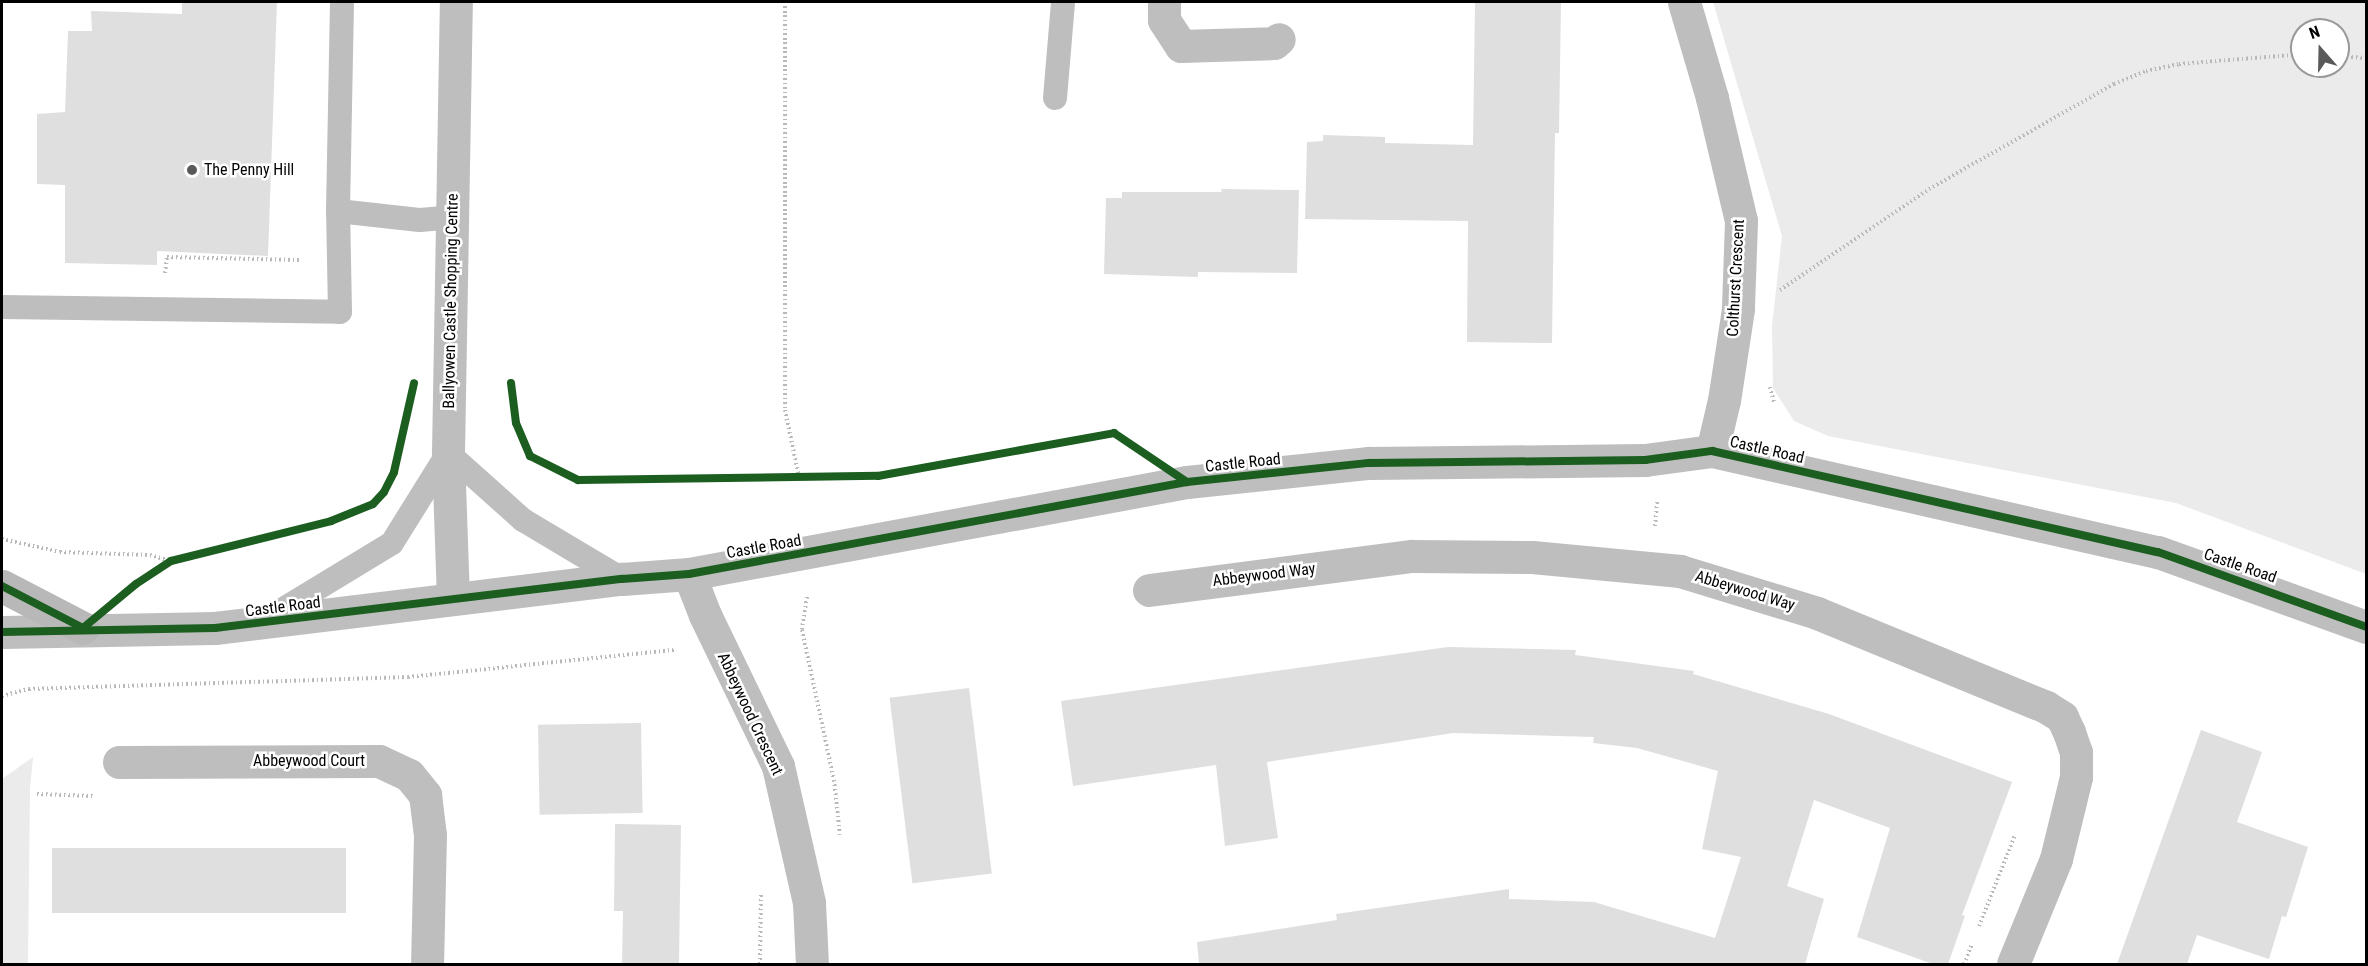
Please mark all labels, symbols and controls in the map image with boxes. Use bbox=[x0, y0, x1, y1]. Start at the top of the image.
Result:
north arrow bbox=[2290, 18, 2350, 78]
text: N bbox=[2306, 22, 2322, 43]
place label: The Penny Hill bbox=[204, 160, 294, 180]
marker: The Penny Hill bbox=[185, 163, 199, 177]
street label: Ballyowen Castle Shopping Centre bbox=[440, 193, 462, 409]
street label: Colthurst Crescent bbox=[1723, 219, 1749, 337]
street label: Castle Road bbox=[1728, 432, 1806, 468]
street label: Castle Road bbox=[1204, 449, 1282, 477]
street label: Castle Road bbox=[725, 531, 803, 563]
street label: Castle Road bbox=[2201, 545, 2279, 587]
street label: Abbeywood Way bbox=[1212, 559, 1316, 591]
street label: Abbeywood Way bbox=[1693, 567, 1797, 615]
street label: Castle Road bbox=[244, 593, 322, 621]
street label: Abbeywood Crescent bbox=[713, 650, 787, 778]
street label: Abbeywood Court bbox=[253, 751, 365, 771]

